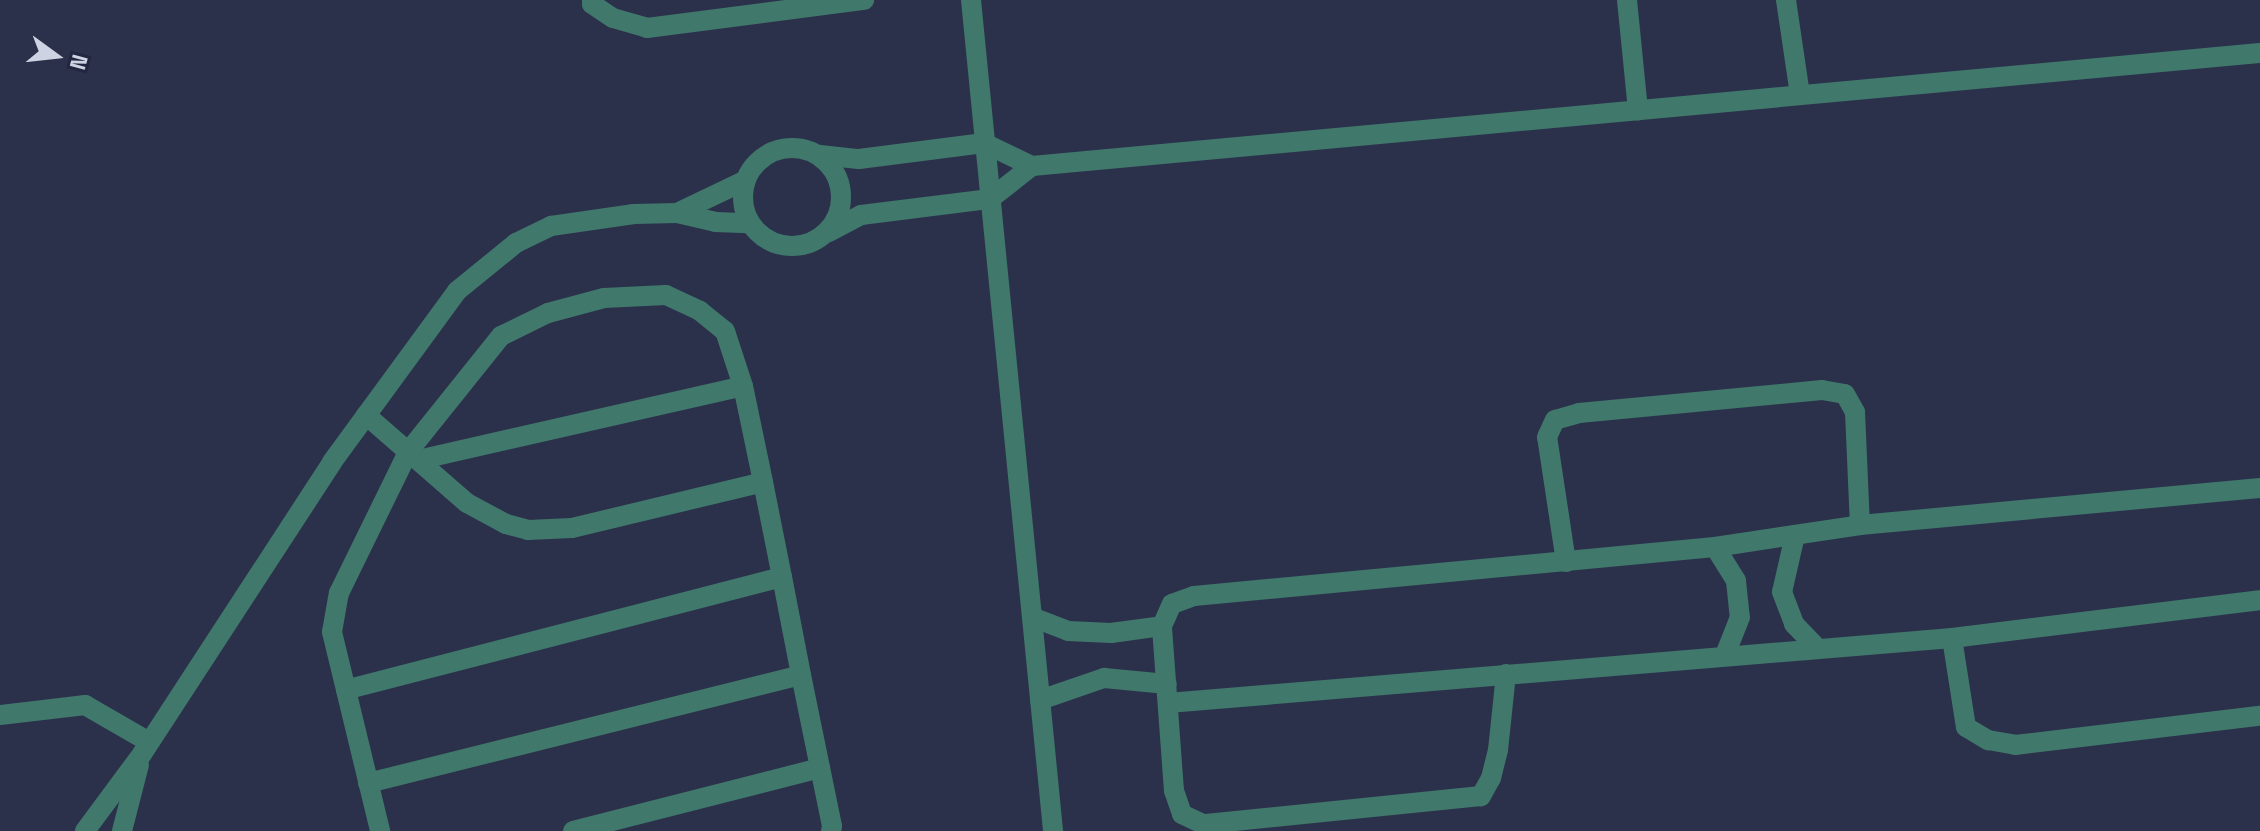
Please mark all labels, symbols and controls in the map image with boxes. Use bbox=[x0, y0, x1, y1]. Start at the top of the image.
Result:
north arrow bbox=[16, 16, 96, 96]
text: N bbox=[64, 51, 95, 73]

